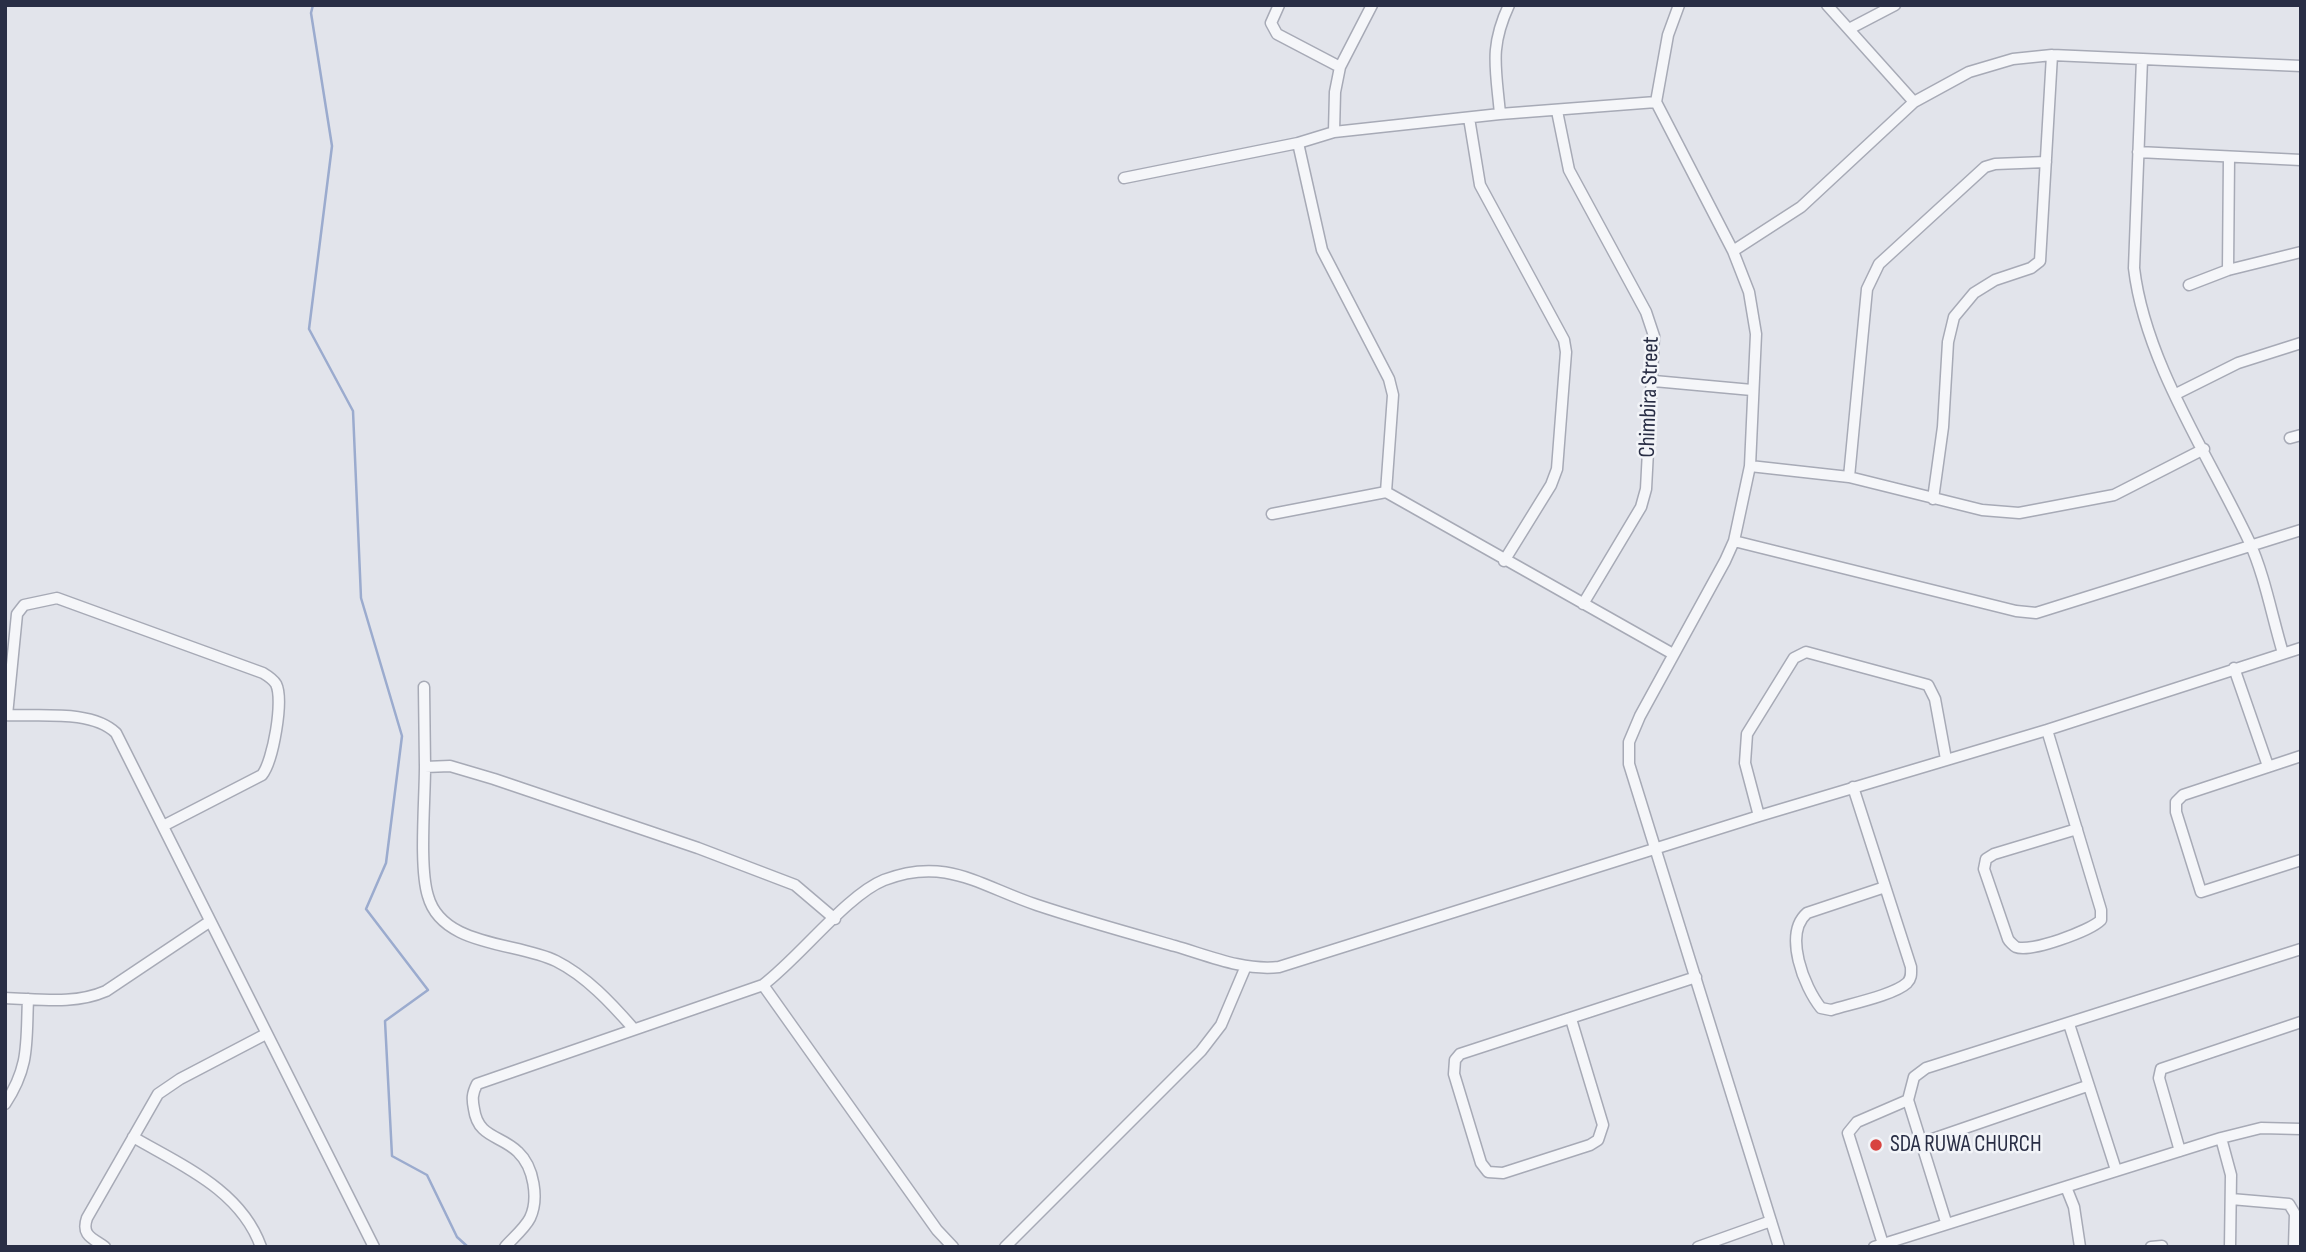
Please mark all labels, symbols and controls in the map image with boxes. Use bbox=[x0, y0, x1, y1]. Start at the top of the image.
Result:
street label: Chimbira Street bbox=[1634, 336, 1666, 458]
place label: SDA RUWA CHURCH bbox=[1890, 1131, 2042, 1159]
marker: SDA RUWA CHURCH bbox=[1868, 1137, 1884, 1153]

